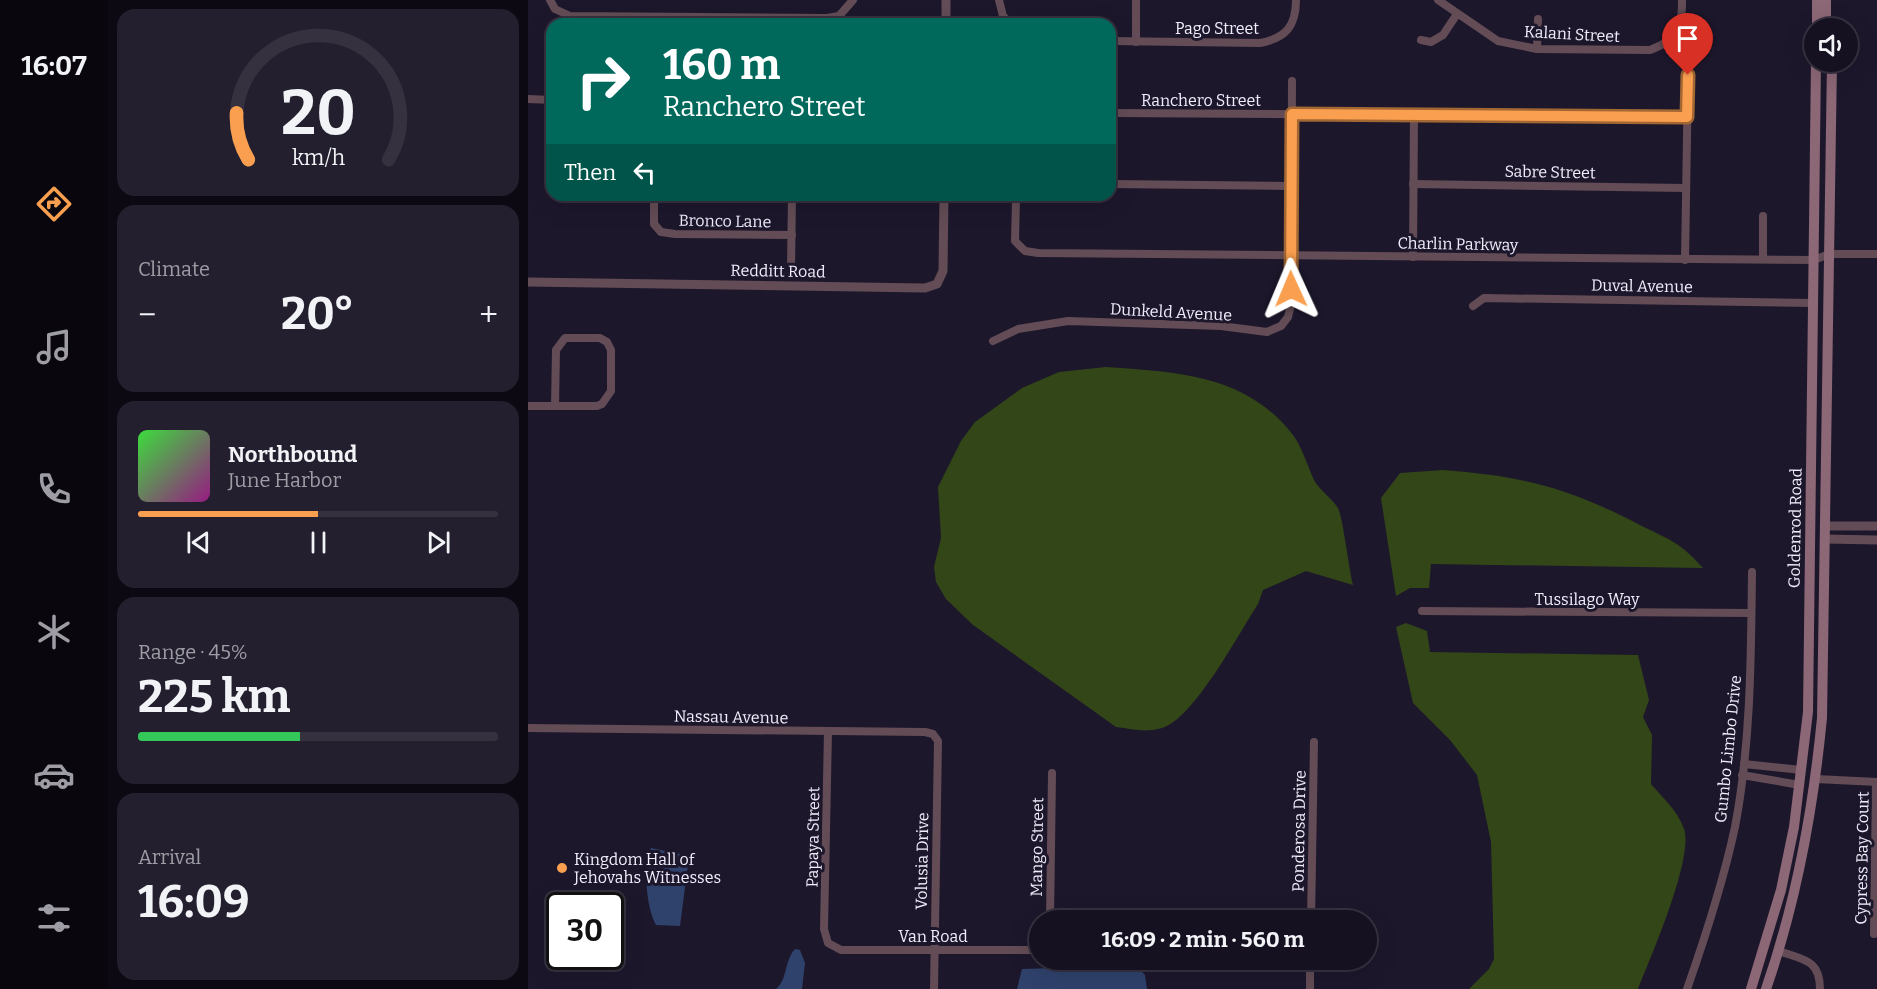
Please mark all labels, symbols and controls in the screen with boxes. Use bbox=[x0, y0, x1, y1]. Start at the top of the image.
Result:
pin bbox=[1662, 13, 1713, 75]
map controls bbox=[1804, 18, 1858, 72]
button: sound bbox=[1804, 18, 1858, 72]
street label: Pago Street bbox=[1175, 19, 1259, 38]
street label: Kalani Street bbox=[1524, 22, 1621, 46]
icon: arrive bbox=[1671, 22, 1704, 55]
text: 160 m bbox=[663, 40, 780, 90]
icon: right bbox=[564, 42, 642, 120]
text: 16:07 bbox=[21, 50, 87, 82]
text: 20 bbox=[281, 76, 355, 151]
text: Ranchero Street bbox=[663, 91, 866, 123]
street label: Ranchero Street bbox=[1141, 91, 1261, 110]
text: km/h bbox=[291, 145, 345, 171]
icon: left bbox=[628, 156, 661, 189]
text: Then bbox=[564, 159, 616, 186]
street label: Sabre Street bbox=[1504, 162, 1596, 182]
icon: directions bbox=[33, 183, 75, 225]
street label: Bronco Lane bbox=[679, 211, 771, 231]
street label: Charlin Parkway bbox=[1397, 233, 1519, 255]
text: Climate bbox=[138, 257, 210, 281]
position arrow bbox=[1259, 257, 1323, 321]
street label: Redditt Road bbox=[730, 261, 826, 281]
street label: Duval Avenue bbox=[1591, 276, 1693, 296]
text: 20° bbox=[281, 287, 354, 341]
text: − bbox=[138, 295, 156, 335]
text: + bbox=[479, 295, 498, 335]
street label: Dunkeld Avenue bbox=[1109, 299, 1233, 325]
icon: music bbox=[33, 326, 75, 368]
text: Northbound bbox=[228, 441, 357, 468]
street label: Goldenrod Road bbox=[1784, 467, 1806, 588]
icon: phone bbox=[33, 468, 75, 510]
text: June Harbor bbox=[228, 468, 341, 492]
icon: previous bbox=[182, 526, 215, 559]
icon: pause bbox=[302, 526, 335, 559]
icon: next bbox=[422, 526, 455, 559]
street label: Tussilago Way bbox=[1534, 590, 1640, 609]
icon: climate bbox=[33, 611, 75, 653]
text: Range · 45% bbox=[138, 640, 248, 664]
text: 225 km bbox=[138, 670, 290, 724]
street label: Gumbo Limbo Drive bbox=[1711, 674, 1745, 824]
street label: Nassau Avenue bbox=[674, 707, 788, 727]
icon: car bbox=[33, 754, 75, 796]
street label: Ponderosa Drive bbox=[1288, 770, 1310, 892]
street label: Papaya Street bbox=[803, 786, 823, 888]
street label: Cypress Bay Court bbox=[1851, 791, 1873, 925]
street label: Mango Street bbox=[1027, 797, 1047, 897]
street label: Volusia Drive bbox=[912, 812, 932, 910]
text: Arrival bbox=[138, 845, 201, 869]
place label: Kingdom Hall of Jehovahs Witnesses bbox=[573, 850, 721, 887]
marker: Kingdom Hall of Jehovahs Witnesses bbox=[555, 861, 569, 875]
text: 16:09 bbox=[138, 875, 250, 929]
speed limit sign: 30 bbox=[546, 892, 624, 970]
icon: filters bbox=[33, 897, 75, 939]
text: 16:09 · 2 min · 560 m bbox=[1101, 926, 1305, 953]
street label: Van Road bbox=[898, 927, 968, 946]

